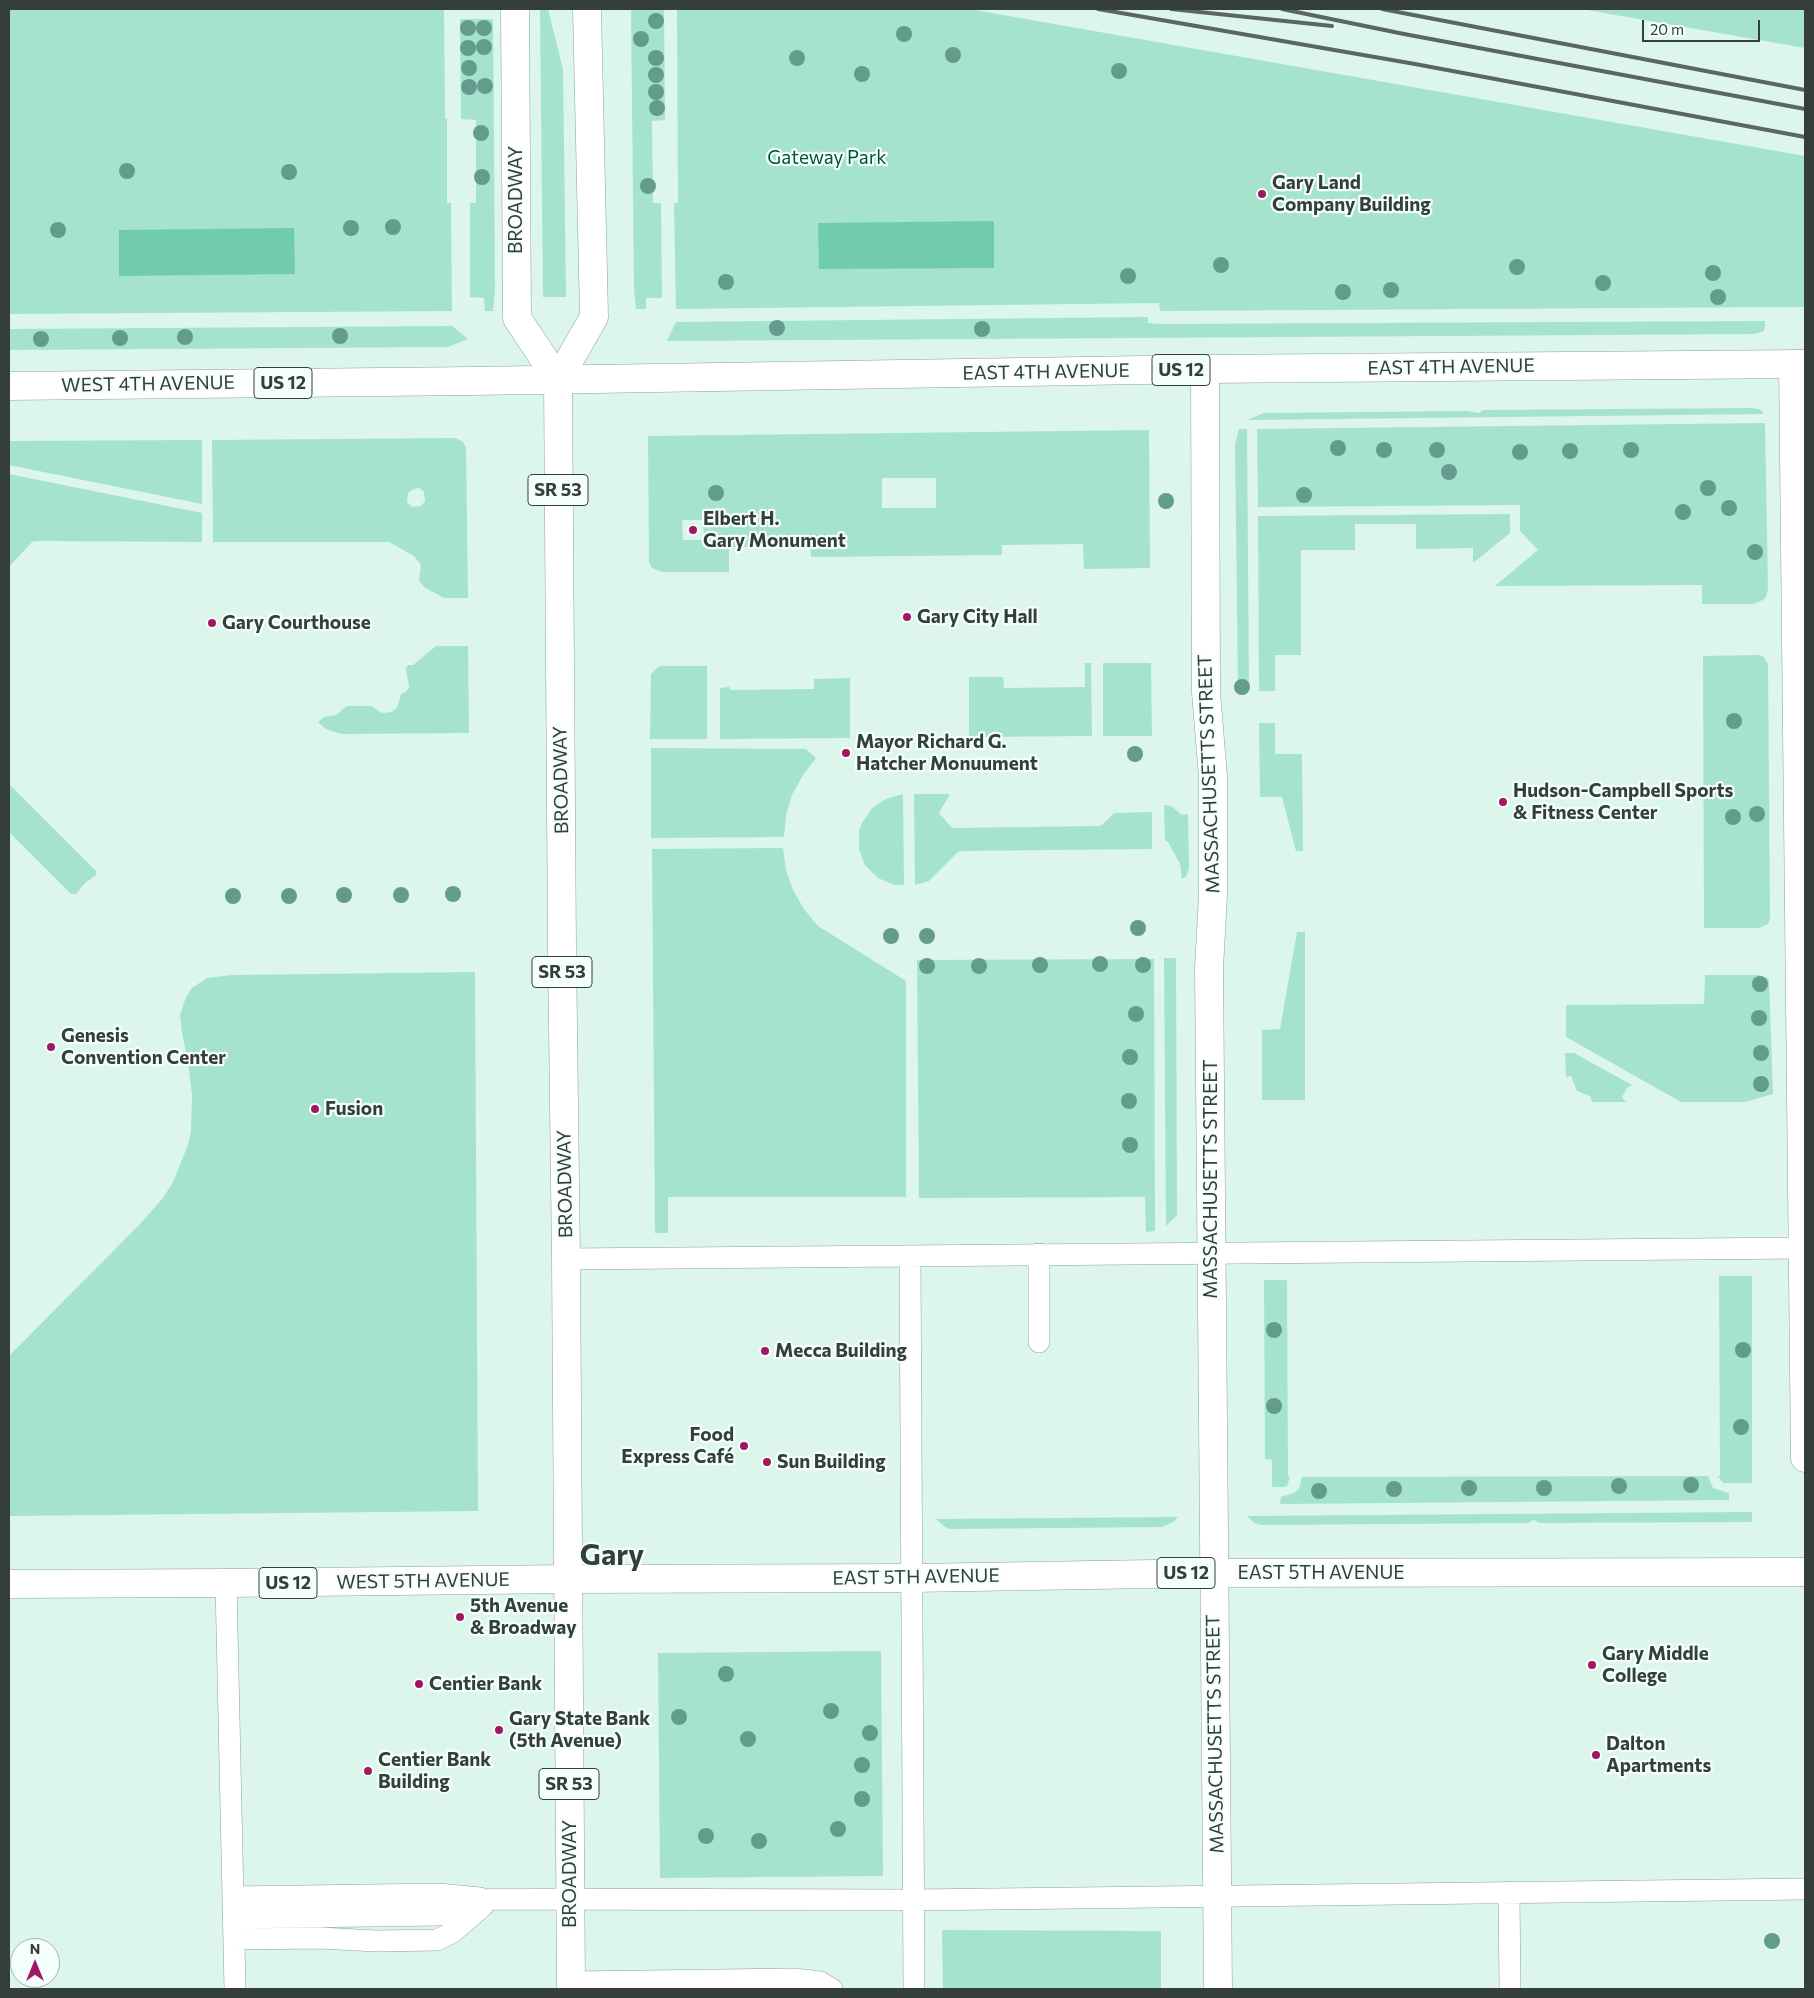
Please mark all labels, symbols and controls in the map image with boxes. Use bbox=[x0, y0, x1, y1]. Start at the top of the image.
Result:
scale bar bbox=[1644, 10, 1762, 42]
text: 20 m bbox=[1650, 20, 1684, 38]
street label: BROADWAY bbox=[505, 146, 527, 254]
park label: Gateway Park bbox=[767, 147, 887, 169]
place label: Gary Land Company Building bbox=[1272, 172, 1431, 216]
marker: Gary Land Company Building bbox=[1256, 188, 1268, 200]
road number: US 12 bbox=[1152, 354, 1210, 386]
street label: EAST 4TH AVENUE bbox=[1367, 354, 1535, 380]
street label: EAST 4TH AVENUE bbox=[962, 359, 1130, 385]
road number: US 12 bbox=[254, 368, 312, 398]
street label: WEST 4TH AVENUE bbox=[61, 371, 235, 397]
road number: SR 53 bbox=[528, 474, 588, 506]
place label: Elbert H. Gary Monument bbox=[703, 508, 846, 552]
marker: Elbert H. Gary Monument bbox=[687, 524, 699, 536]
place label: Gary City Hall bbox=[917, 606, 1038, 628]
marker: Gary City Hall bbox=[901, 611, 913, 623]
place label: Gary Courthouse bbox=[222, 612, 371, 634]
marker: Gary Courthouse bbox=[206, 617, 218, 629]
street label: MASSACHUSETTS STREET bbox=[1193, 654, 1225, 894]
street label: BROADWAY bbox=[549, 726, 573, 834]
place label: Mayor Richard G. Hatcher Monuument bbox=[856, 731, 1038, 775]
marker: Mayor Richard G. Hatcher Monuument bbox=[840, 747, 852, 759]
place label: Hudson-Campbell Sports & Fitness Center bbox=[1513, 780, 1733, 824]
marker: Hudson-Campbell Sports & Fitness Center bbox=[1497, 796, 1509, 808]
road number: SR 53 bbox=[532, 956, 592, 988]
place label: Genesis Convention Center bbox=[61, 1025, 226, 1069]
marker: Genesis Convention Center bbox=[45, 1041, 57, 1053]
street label: MASSACHUSETTS STREET bbox=[1200, 1059, 1222, 1299]
place label: Fusion bbox=[325, 1098, 383, 1120]
marker: Fusion bbox=[309, 1103, 321, 1115]
street label: BROADWAY bbox=[553, 1130, 577, 1238]
place label: Mecca Building bbox=[775, 1340, 907, 1362]
marker: Mecca Building bbox=[759, 1345, 771, 1357]
place label: Food Express Café bbox=[621, 1424, 734, 1468]
marker: Food Express Café bbox=[738, 1440, 750, 1452]
place label: Sun Building bbox=[777, 1451, 886, 1473]
marker: Sun Building bbox=[761, 1456, 773, 1468]
district label: Gary bbox=[580, 1538, 644, 1572]
road number: US 12 bbox=[1157, 1558, 1215, 1589]
street label: EAST 5TH AVENUE bbox=[1237, 1562, 1405, 1584]
street label: EAST 5TH AVENUE bbox=[832, 1564, 1000, 1590]
road number: US 12 bbox=[259, 1568, 317, 1599]
street label: WEST 5TH AVENUE bbox=[336, 1568, 510, 1594]
place label: 5th Avenue & Broadway bbox=[470, 1595, 577, 1639]
marker: 5th Avenue & Broadway bbox=[454, 1611, 466, 1623]
street label: MASSACHUSETTS STREET bbox=[1202, 1614, 1228, 1854]
place label: Gary Middle College bbox=[1602, 1643, 1709, 1687]
marker: Gary Middle College bbox=[1586, 1659, 1598, 1671]
place label: Centier Bank bbox=[429, 1673, 542, 1695]
marker: Centier Bank bbox=[413, 1678, 425, 1690]
place label: Gary State Bank (5th Avenue) bbox=[509, 1708, 650, 1752]
marker: Gary State Bank (5th Avenue) bbox=[493, 1724, 505, 1736]
place label: Dalton Apartments bbox=[1606, 1733, 1711, 1777]
place label: Centier Bank Building bbox=[378, 1749, 491, 1793]
marker: Dalton Apartments bbox=[1590, 1749, 1602, 1761]
marker: Centier Bank Building bbox=[362, 1765, 374, 1777]
road number: SR 53 bbox=[539, 1768, 599, 1800]
street label: BROADWAY bbox=[559, 1820, 581, 1928]
north arrow bbox=[10, 1938, 60, 1988]
text: N bbox=[30, 1940, 40, 1957]

